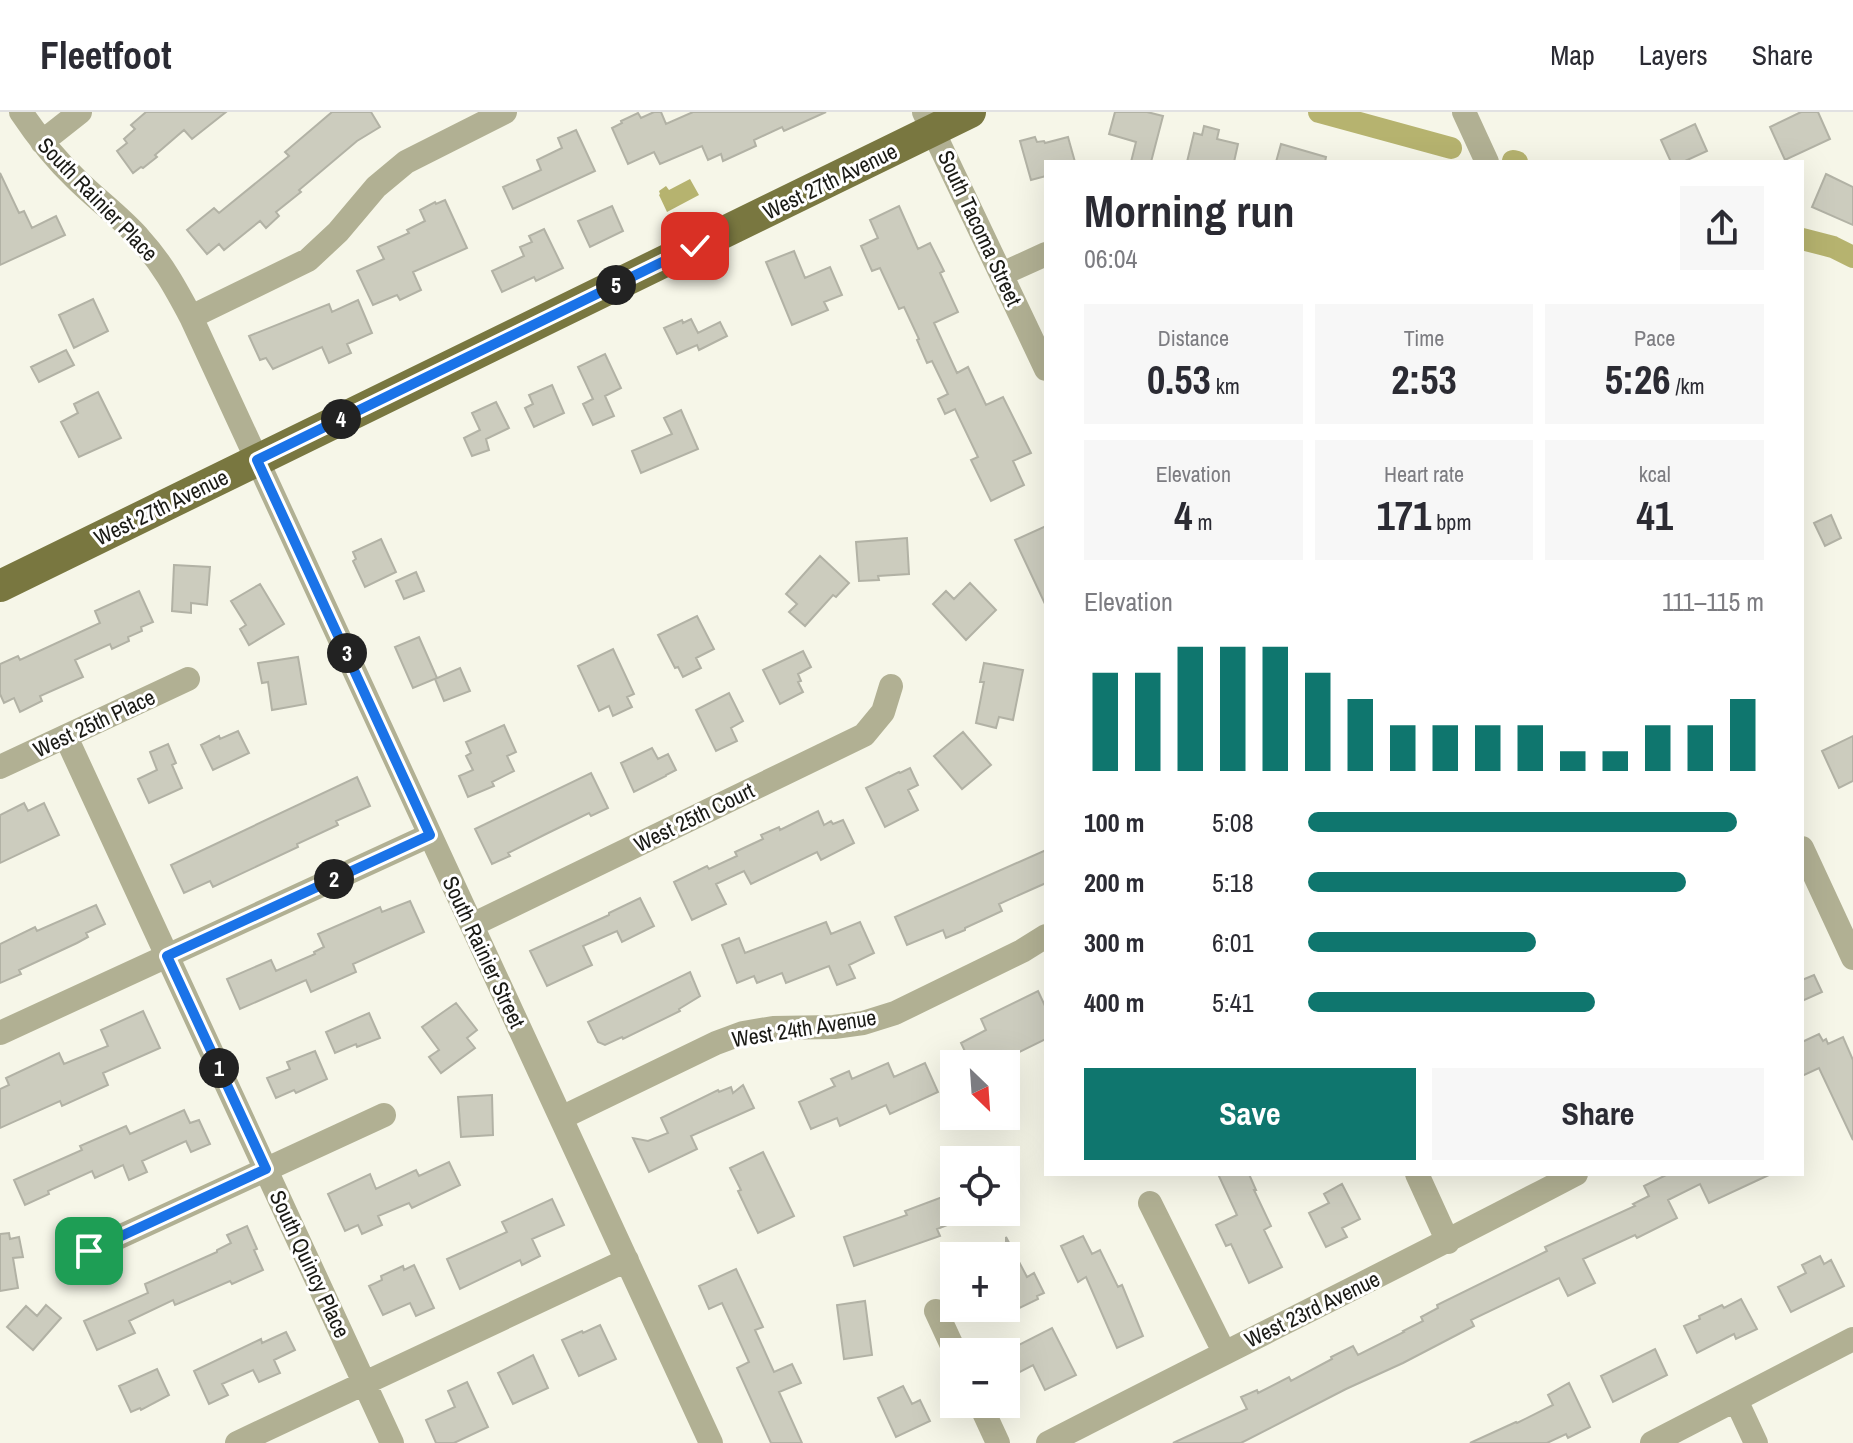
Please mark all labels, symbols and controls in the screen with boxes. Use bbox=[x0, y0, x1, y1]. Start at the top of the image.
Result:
text: Fleetfoot bbox=[40, 30, 172, 81]
text: Map bbox=[1550, 36, 1595, 74]
text: Layers bbox=[1639, 36, 1708, 74]
text: Share bbox=[1752, 36, 1813, 74]
street label: South Rainier Place bbox=[31, 131, 165, 267]
street label: West 27th Avenue bbox=[758, 136, 902, 226]
street label: South Tacoma Street bbox=[931, 145, 1029, 311]
text: Morning run bbox=[1084, 181, 1294, 241]
button: share bbox=[1680, 186, 1764, 270]
pin bbox=[661, 212, 729, 280]
icon: check bbox=[673, 224, 717, 268]
text: 06:04 bbox=[1084, 241, 1137, 276]
pin: 5 bbox=[596, 265, 636, 305]
text: 5 bbox=[611, 270, 621, 300]
text: Distance bbox=[1158, 323, 1229, 353]
text: Time bbox=[1404, 323, 1444, 353]
text: Pace bbox=[1634, 323, 1675, 353]
text: 0.53 bbox=[1147, 353, 1211, 406]
text: 2:53 bbox=[1391, 353, 1457, 406]
text: 5:26 bbox=[1605, 353, 1670, 406]
text: km bbox=[1211, 371, 1240, 401]
text: /km bbox=[1670, 371, 1705, 401]
pin: 4 bbox=[321, 399, 361, 439]
text: 4 bbox=[336, 404, 346, 434]
text: Elevation bbox=[1156, 459, 1231, 489]
text: Heart rate bbox=[1384, 459, 1464, 489]
text: kcal bbox=[1639, 459, 1671, 489]
street label: West 27th Avenue bbox=[89, 462, 233, 552]
text: 4 bbox=[1174, 489, 1192, 542]
text: 171 bbox=[1377, 489, 1431, 542]
text: 41 bbox=[1636, 489, 1673, 542]
text: m bbox=[1192, 507, 1212, 537]
text: bpm bbox=[1431, 507, 1471, 537]
text: Elevation bbox=[1084, 584, 1173, 619]
text: 111–115 m bbox=[1662, 584, 1764, 619]
pin: 3 bbox=[327, 633, 367, 673]
text: 3 bbox=[342, 638, 352, 668]
street label: West 25th Place bbox=[28, 682, 160, 764]
street label: West 25th Court bbox=[629, 775, 759, 859]
text: 100 m bbox=[1084, 805, 1144, 840]
text: 5:08 bbox=[1212, 805, 1254, 840]
pin: 2 bbox=[314, 859, 354, 899]
text: 2 bbox=[329, 864, 339, 894]
text: 200 m bbox=[1084, 865, 1144, 900]
text: 5:18 bbox=[1212, 865, 1254, 900]
street label: South Rainier Street bbox=[436, 871, 532, 1033]
text: 300 m bbox=[1084, 925, 1144, 960]
text: 6:01 bbox=[1212, 925, 1254, 960]
text: 400 m bbox=[1084, 985, 1144, 1020]
text: 5:41 bbox=[1212, 985, 1254, 1020]
street label: West 24th Avenue bbox=[730, 1002, 878, 1054]
pin: 1 bbox=[199, 1048, 239, 1088]
north arrow bbox=[940, 1050, 1020, 1130]
map controls bbox=[940, 1050, 1020, 1418]
text: 1 bbox=[214, 1053, 224, 1083]
button: Save bbox=[1084, 1068, 1416, 1160]
button: Share bbox=[1432, 1068, 1764, 1160]
button: locate bbox=[940, 1146, 1020, 1226]
street label: South Quincy Place bbox=[263, 1185, 357, 1343]
pin bbox=[55, 1217, 123, 1285]
icon: arrive bbox=[67, 1229, 111, 1273]
button: + bbox=[940, 1242, 1020, 1322]
street label: West 23rd Avenue bbox=[1239, 1263, 1385, 1355]
button: − bbox=[940, 1338, 1020, 1418]

